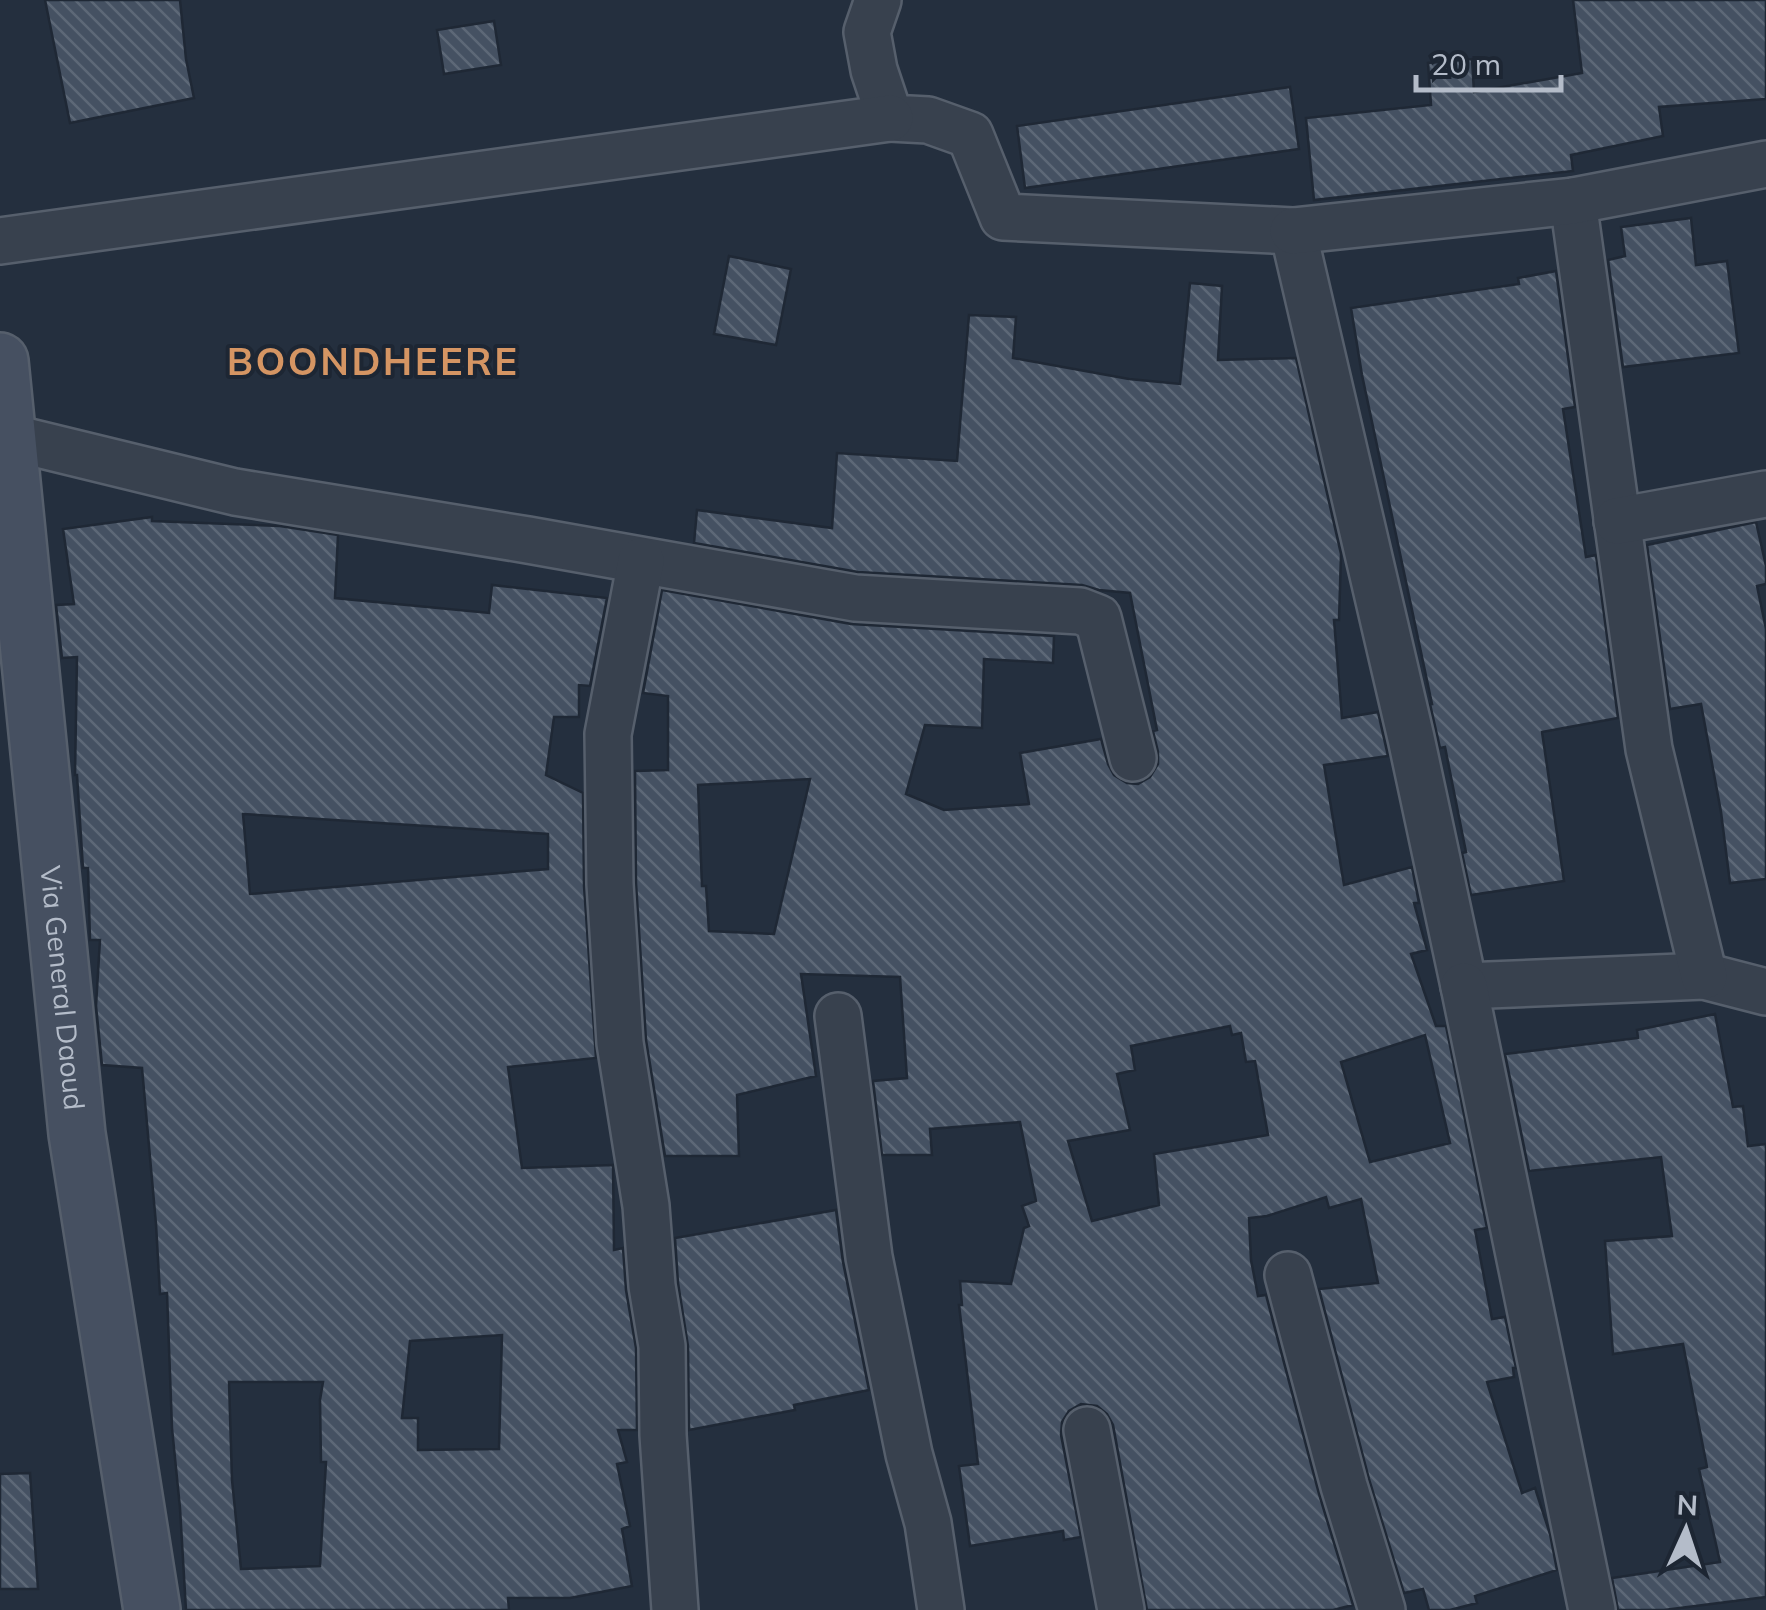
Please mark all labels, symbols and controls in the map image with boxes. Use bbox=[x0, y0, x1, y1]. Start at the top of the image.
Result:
scale bar bbox=[1416, 30, 1561, 92]
text: 20 m bbox=[1431, 45, 1501, 83]
district label: BOONDHEERE bbox=[227, 337, 519, 385]
street label: Via General Daoud bbox=[33, 864, 93, 1112]
north arrow bbox=[1636, 1480, 1736, 1580]
text: N bbox=[1676, 1487, 1699, 1523]

